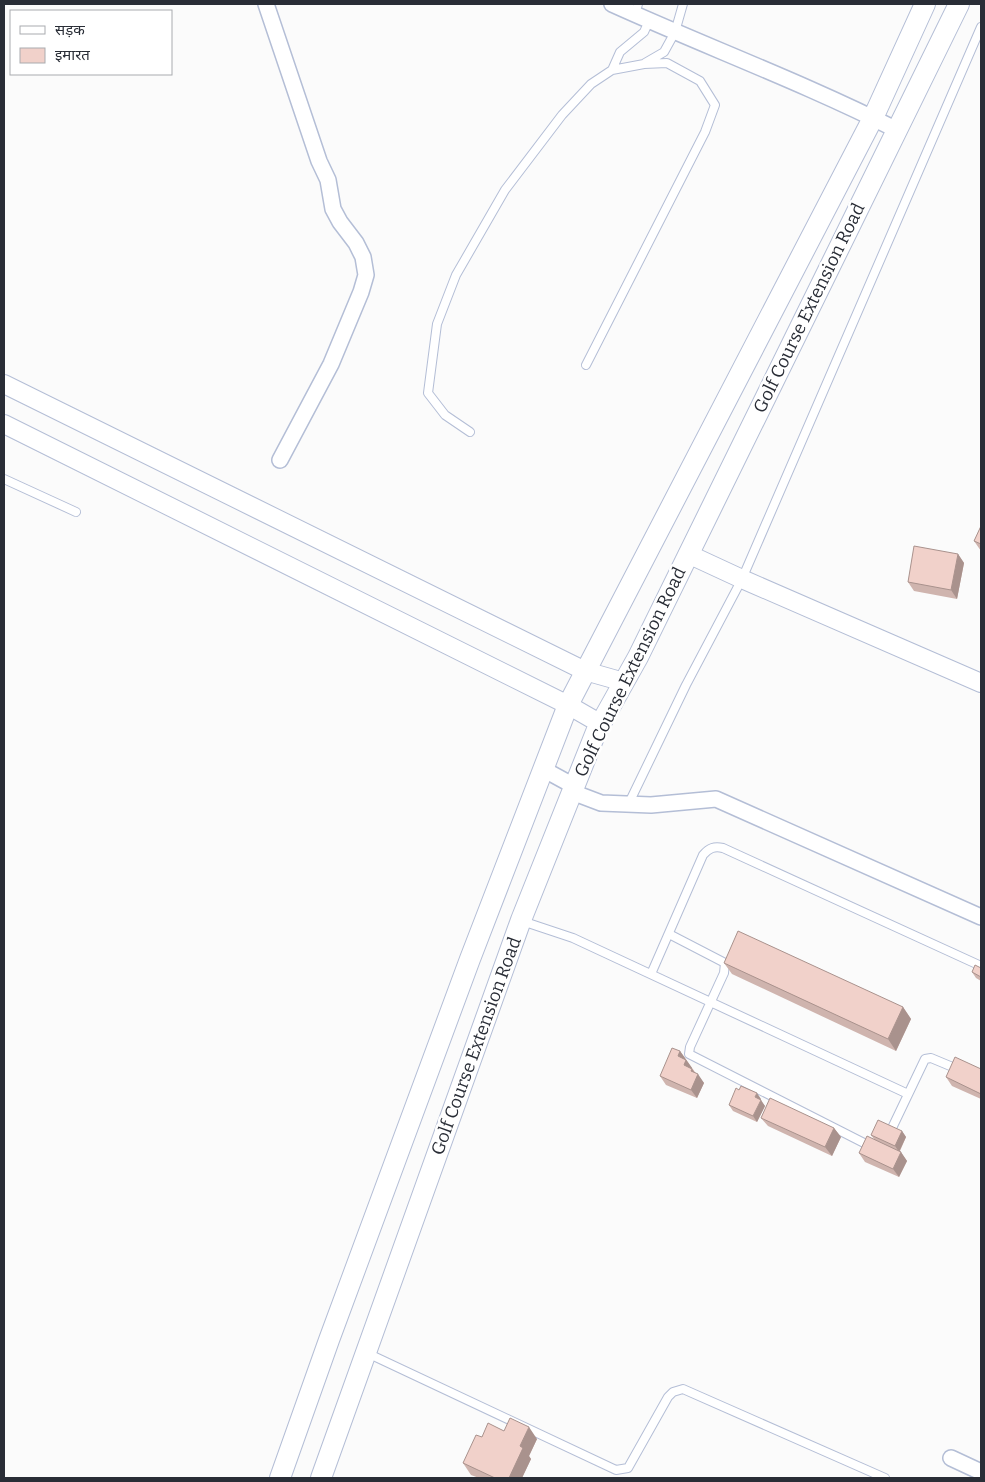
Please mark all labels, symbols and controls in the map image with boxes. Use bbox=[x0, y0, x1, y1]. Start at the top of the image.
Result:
legend bbox=[10, 10, 172, 75]
text: सड़क bbox=[55, 21, 85, 39]
text: इमारत bbox=[55, 46, 90, 64]
street label: Golf Course Extension Road bbox=[749, 199, 870, 416]
street label: Golf Course Extension Road bbox=[570, 563, 691, 780]
street label: Golf Course Extension Road bbox=[426, 934, 526, 1158]

